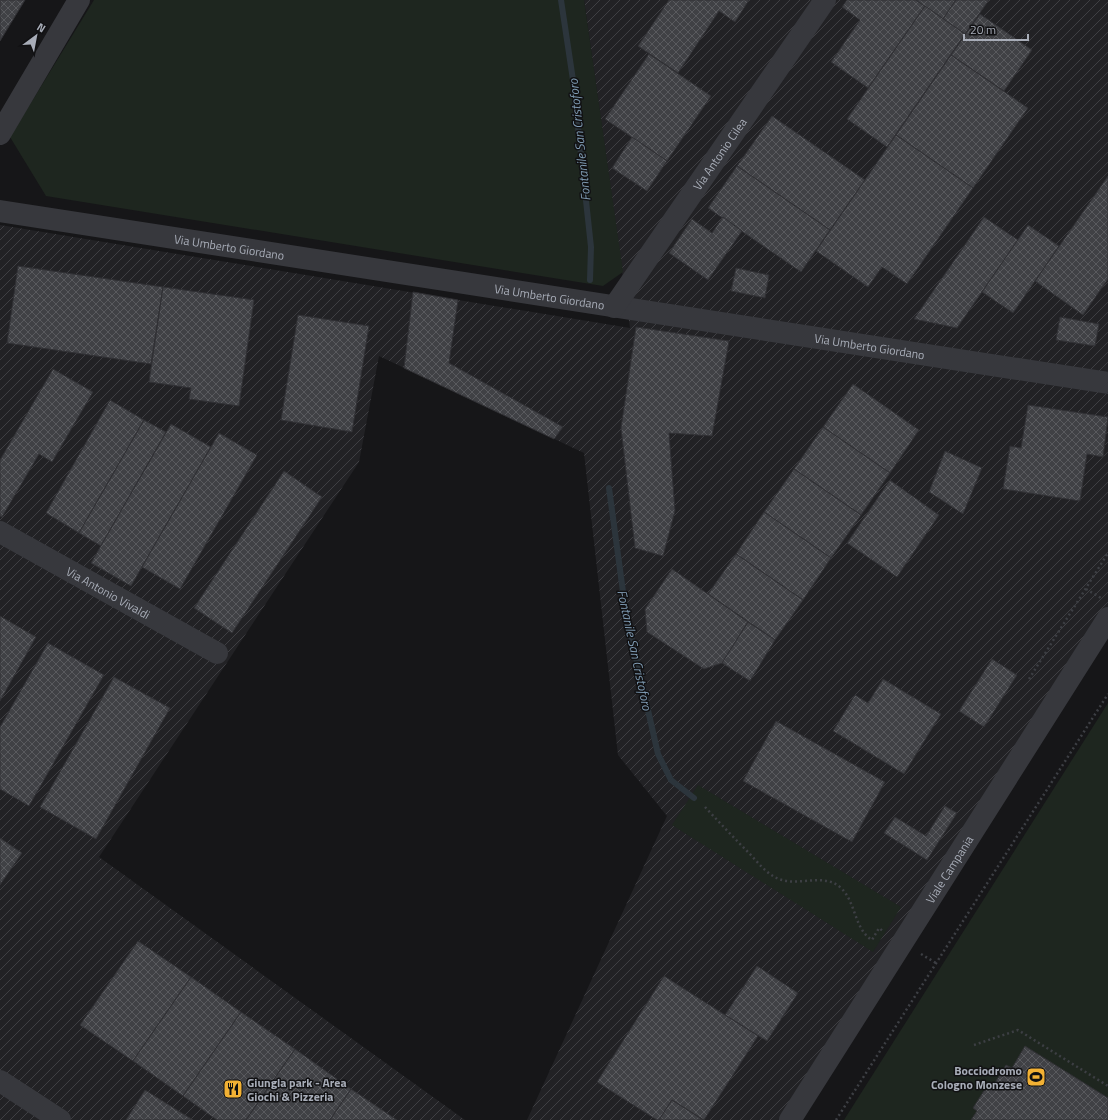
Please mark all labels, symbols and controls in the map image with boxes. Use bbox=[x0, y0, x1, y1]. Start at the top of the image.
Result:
north arrow bbox=[16, 16, 56, 56]
scale bar bbox=[964, 16, 1028, 42]
text: N bbox=[34, 19, 49, 36]
text: 20 m bbox=[970, 20, 996, 39]
water label: Fontanile San Cristoforo bbox=[563, 77, 595, 202]
street label: Via Antonio Cilea bbox=[688, 114, 751, 194]
street label: Via Umberto Giordano bbox=[173, 229, 286, 265]
street label: Via Umberto Giordano bbox=[493, 278, 606, 314]
street label: Via Umberto Giordano bbox=[813, 328, 926, 364]
street label: Via Antonio Vivaldi bbox=[63, 561, 154, 623]
water label: Fontanile San Cristoforo bbox=[612, 588, 658, 713]
street label: Viale Campania bbox=[920, 831, 978, 907]
place label: Bocciodromo Cologno Monzese bbox=[931, 1061, 1022, 1094]
sports icon: Bocciodromo Cologno Monzese bbox=[1025, 1066, 1047, 1088]
place label: Giungla park - Area Giochi & Pizzeria bbox=[247, 1073, 347, 1106]
restaurant icon: Giungla park - Area Giochi & Pizzeria bbox=[222, 1078, 244, 1100]

